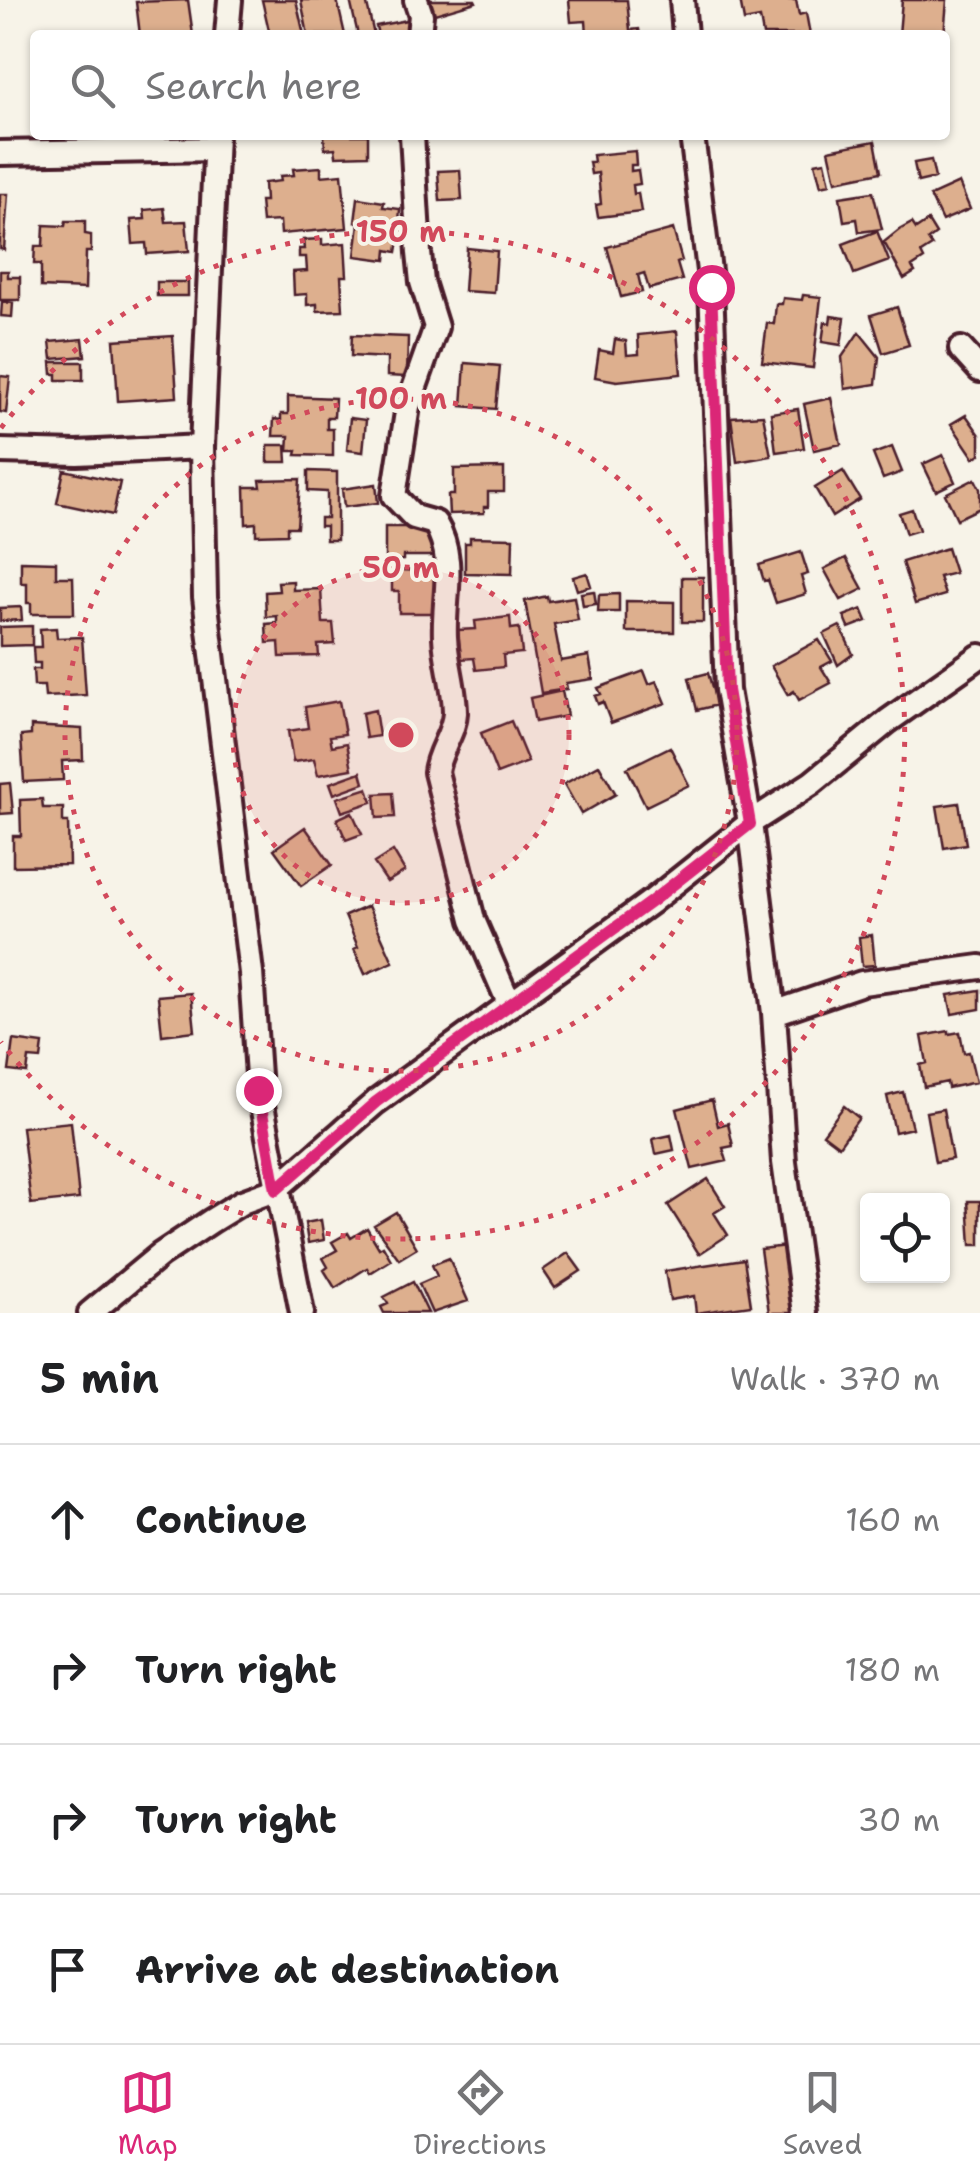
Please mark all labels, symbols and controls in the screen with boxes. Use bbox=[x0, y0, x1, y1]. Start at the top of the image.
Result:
search box bbox=[30, 30, 950, 140]
icon: search bbox=[65, 58, 120, 113]
text: Search here bbox=[145, 60, 362, 111]
text: 150 m bbox=[356, 211, 446, 252]
route start bbox=[689, 265, 735, 311]
text: 100 m bbox=[355, 378, 447, 419]
text: 50 m bbox=[362, 547, 440, 588]
centre of rings bbox=[383, 717, 419, 753]
route end bbox=[236, 1068, 282, 1114]
map controls bbox=[860, 1193, 950, 1283]
button: locate bbox=[860, 1193, 950, 1283]
text: 5 min bbox=[40, 1350, 159, 1406]
text: Walk · 370 m bbox=[730, 1357, 940, 1400]
icon: ahead bbox=[40, 1492, 95, 1547]
text: Continue bbox=[135, 1494, 307, 1545]
text: 160 m bbox=[845, 1498, 940, 1541]
icon: right bbox=[40, 1642, 95, 1697]
text: Turn right bbox=[135, 1644, 337, 1695]
text: 180 m bbox=[844, 1648, 940, 1691]
icon: right bbox=[40, 1792, 95, 1847]
text: Turn right bbox=[135, 1794, 337, 1845]
text: 30 m bbox=[857, 1798, 940, 1841]
icon: arrive bbox=[40, 1942, 95, 1997]
text: Arrive at destination bbox=[135, 1944, 559, 1995]
tab: Map bbox=[118, 2065, 178, 2163]
tab: Directions bbox=[413, 2065, 547, 2163]
tab: Saved bbox=[783, 2065, 862, 2163]

